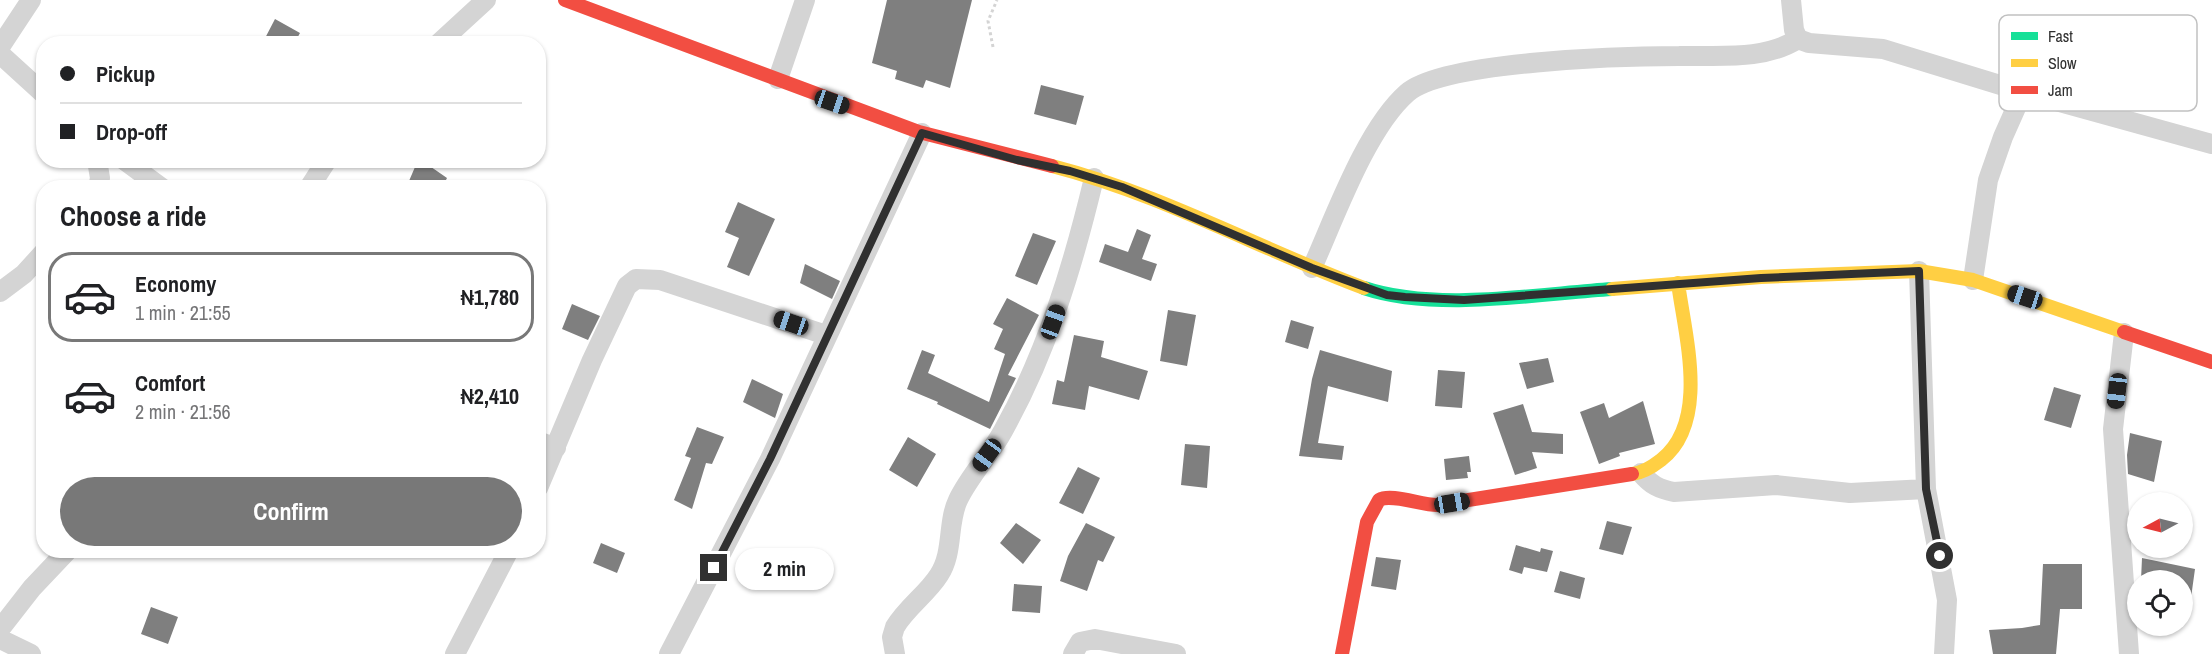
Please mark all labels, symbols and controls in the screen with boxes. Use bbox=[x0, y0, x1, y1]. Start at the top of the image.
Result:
legend bbox=[1999, 15, 2197, 111]
text: Fast bbox=[2048, 25, 2073, 47]
text: Slow bbox=[2048, 52, 2077, 74]
text: Pickup bbox=[96, 59, 155, 89]
text: Jam bbox=[2048, 79, 2073, 101]
car bbox=[812, 88, 852, 116]
text: Drop-off bbox=[96, 117, 167, 147]
text: Choose a ride bbox=[60, 198, 206, 234]
text: Economy bbox=[135, 269, 216, 299]
icon: car bbox=[63, 270, 117, 324]
text: ₦1,780 bbox=[461, 282, 519, 312]
car bbox=[2005, 283, 2045, 311]
text: 1 min · 21:55 bbox=[135, 299, 231, 326]
car bbox=[1038, 302, 1068, 342]
car bbox=[771, 309, 811, 337]
text: Comfort bbox=[135, 368, 205, 398]
icon: car bbox=[63, 369, 117, 423]
car bbox=[2106, 372, 2128, 410]
text: ₦2,410 bbox=[461, 381, 519, 411]
text: 2 min · 21:56 bbox=[135, 398, 231, 425]
car bbox=[969, 435, 1005, 475]
button: Confirm bbox=[60, 477, 522, 546]
car bbox=[1433, 491, 1471, 515]
north arrow bbox=[2127, 492, 2193, 558]
map controls bbox=[2127, 492, 2193, 636]
route start bbox=[1926, 542, 1953, 569]
callout: 2 min bbox=[735, 547, 834, 589]
route end bbox=[700, 554, 727, 581]
text: 2 min bbox=[763, 555, 806, 582]
button: locate bbox=[2127, 570, 2193, 636]

